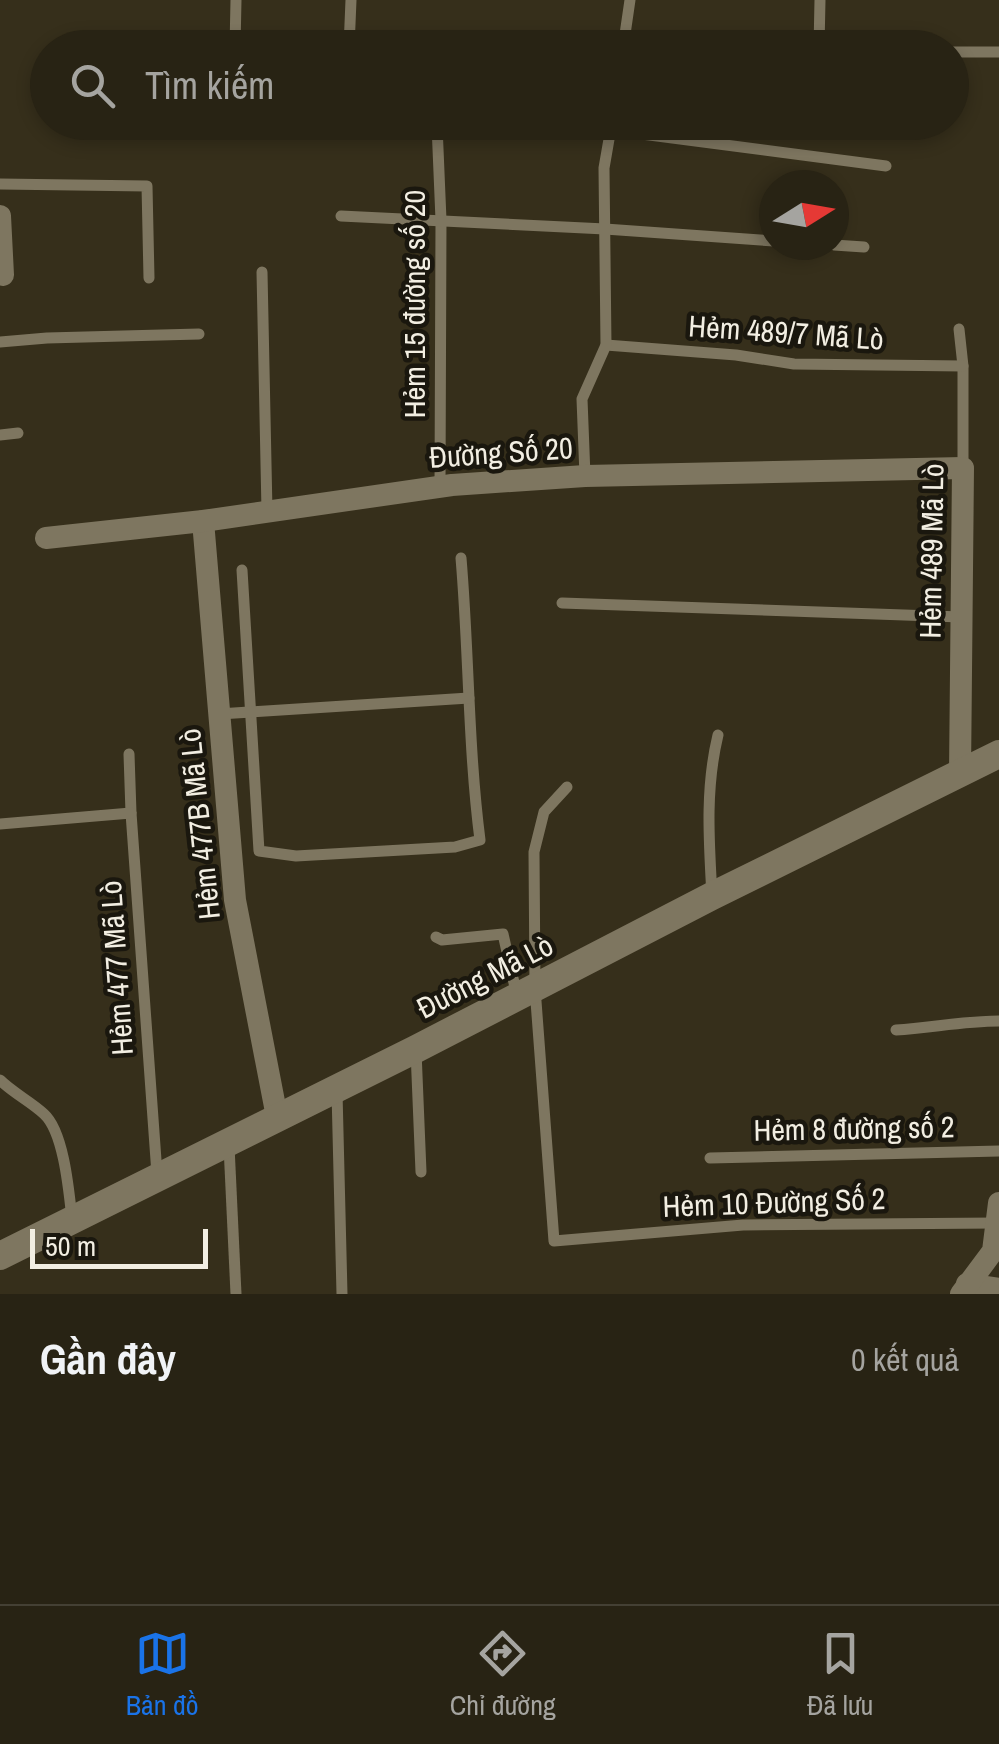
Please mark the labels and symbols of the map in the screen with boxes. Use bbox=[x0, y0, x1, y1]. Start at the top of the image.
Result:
north arrow bbox=[759, 170, 849, 260]
street label: Hẻm 15 đường số 20 bbox=[394, 190, 434, 418]
street label: Hẻm 489/7 Mã Lò bbox=[687, 305, 885, 359]
street label: Đường Số 20 bbox=[428, 427, 574, 477]
street label: Hẻm 489 Mã Lò bbox=[909, 463, 953, 639]
street label: Hẻm 477B Mã Lò bbox=[169, 727, 229, 921]
street label: Hẻm 477 Mã Lò bbox=[90, 879, 142, 1057]
street label: Đường Mã Lò bbox=[410, 925, 559, 1027]
street label: Hẻm 8 đường số 2 bbox=[753, 1106, 955, 1150]
street label: Hẻm 10 Đường Số 2 bbox=[662, 1178, 886, 1226]
scale bar bbox=[30, 1224, 208, 1268]

